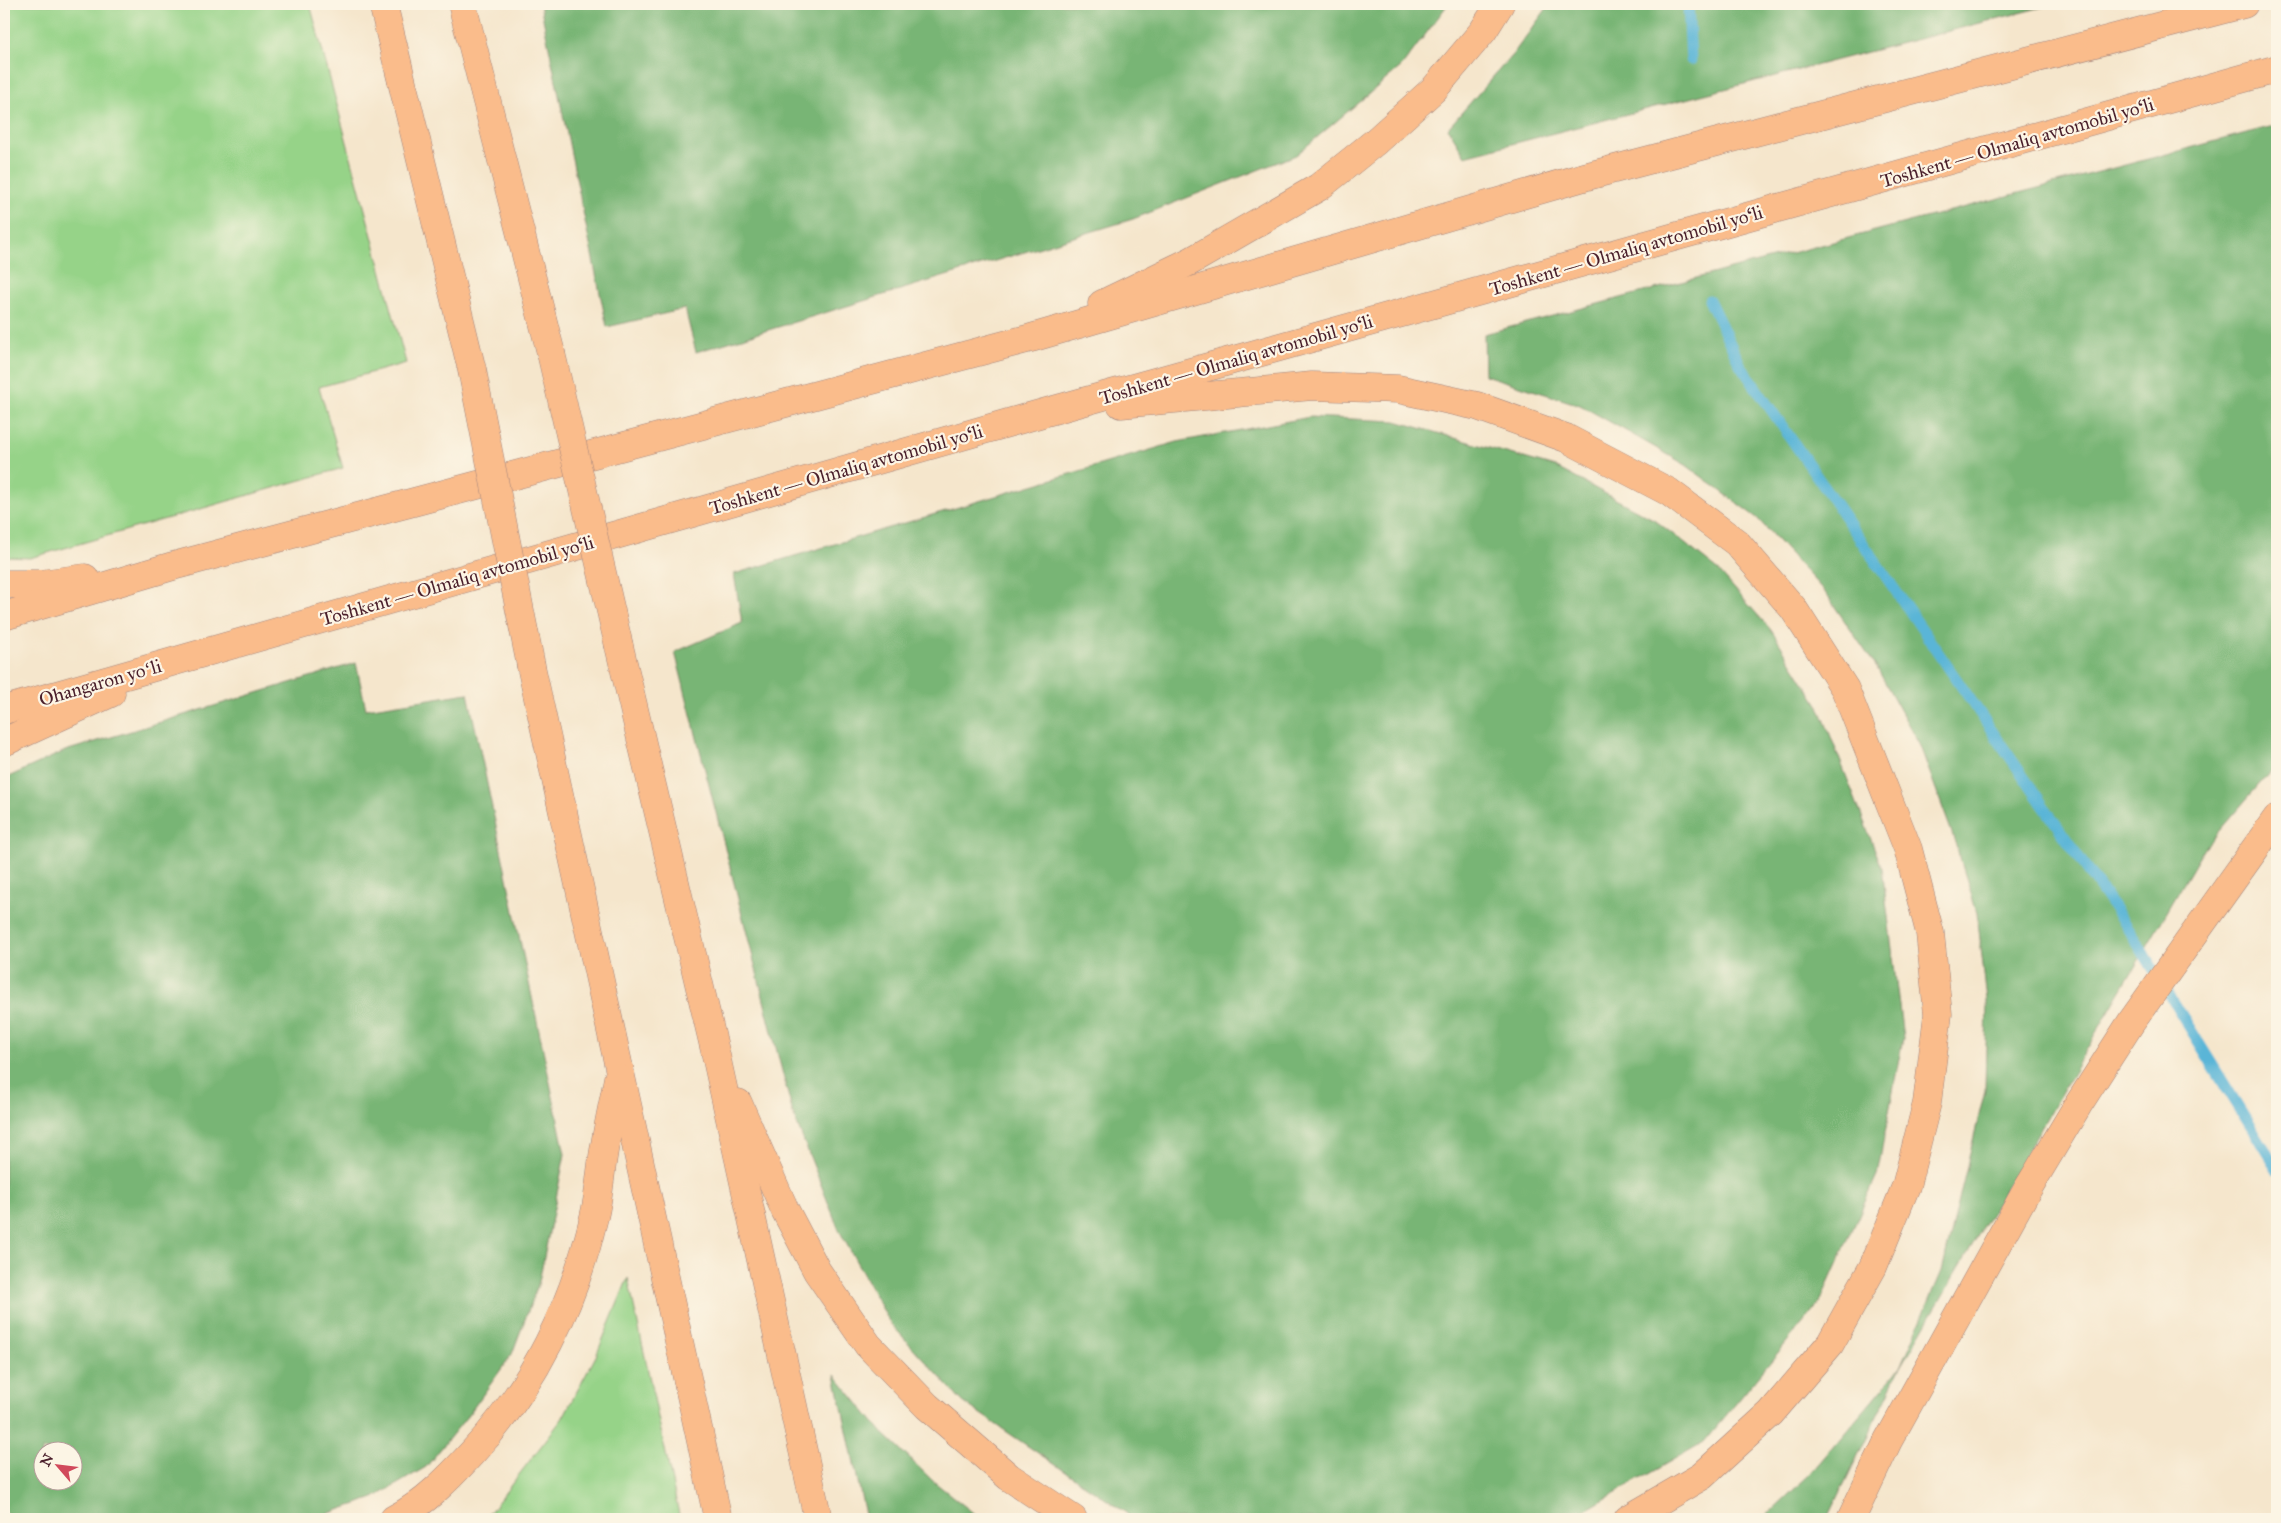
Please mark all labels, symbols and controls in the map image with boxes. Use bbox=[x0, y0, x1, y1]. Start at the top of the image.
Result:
street label: Toshkent — Olmaliq avtomobil yo‘li bbox=[1878, 92, 2157, 194]
street label: Toshkent — Olmaliq avtomobil yo‘li bbox=[1487, 200, 1766, 302]
street label: Toshkent — Olmaliq avtomobil yo‘li bbox=[1097, 309, 1376, 411]
street label: Toshkent — Olmaliq avtomobil yo‘li bbox=[707, 419, 986, 521]
street label: Toshkent — Olmaliq avtomobil yo‘li bbox=[318, 530, 597, 632]
street label: Ohangaron yoʻli bbox=[36, 654, 164, 712]
north arrow bbox=[32, 1440, 82, 1490]
text: N bbox=[37, 1451, 57, 1469]

